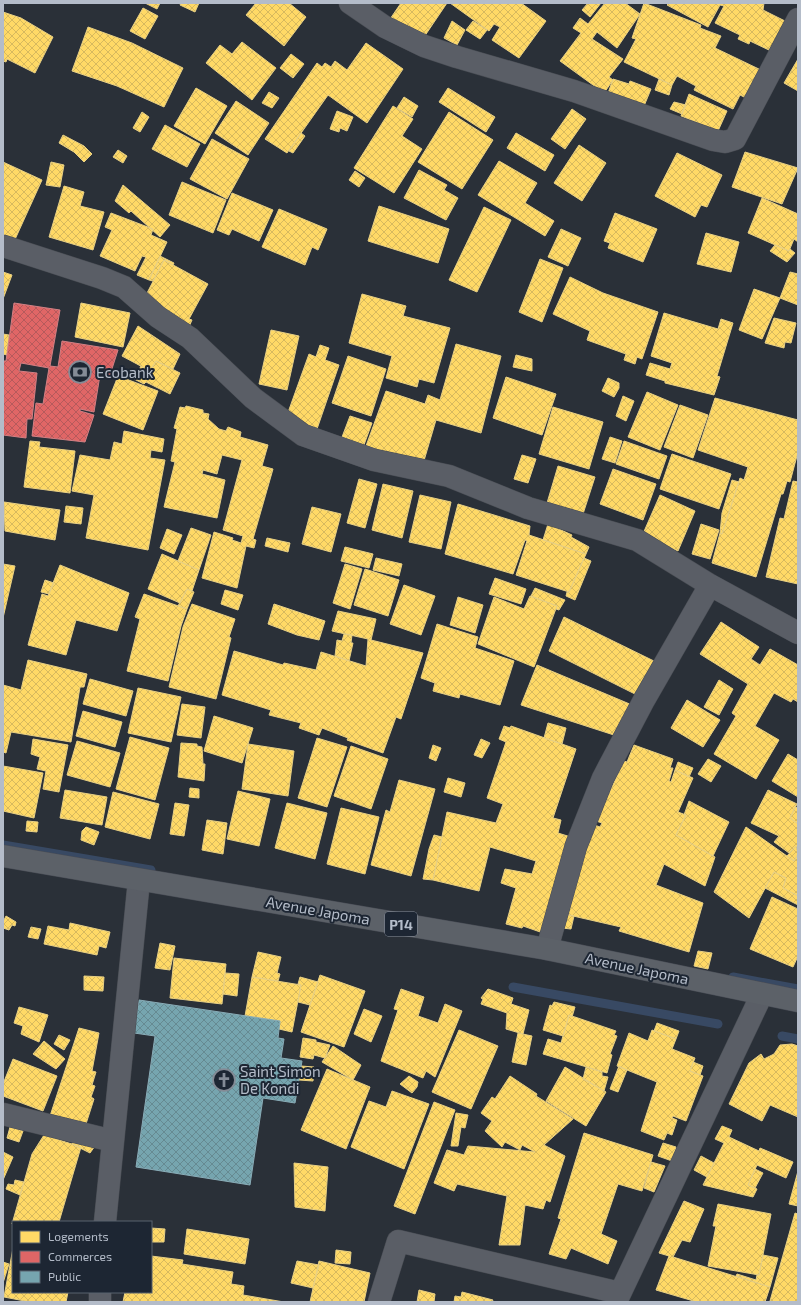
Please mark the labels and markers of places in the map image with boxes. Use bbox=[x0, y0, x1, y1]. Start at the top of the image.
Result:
bank icon: Ecobank bbox=[67, 359, 93, 385]
place label: Ecobank bbox=[96, 363, 154, 381]
place label: Saint Simon De Kondi bbox=[240, 1062, 321, 1097]
church icon: Saint Simon De Kondi bbox=[211, 1067, 237, 1093]

